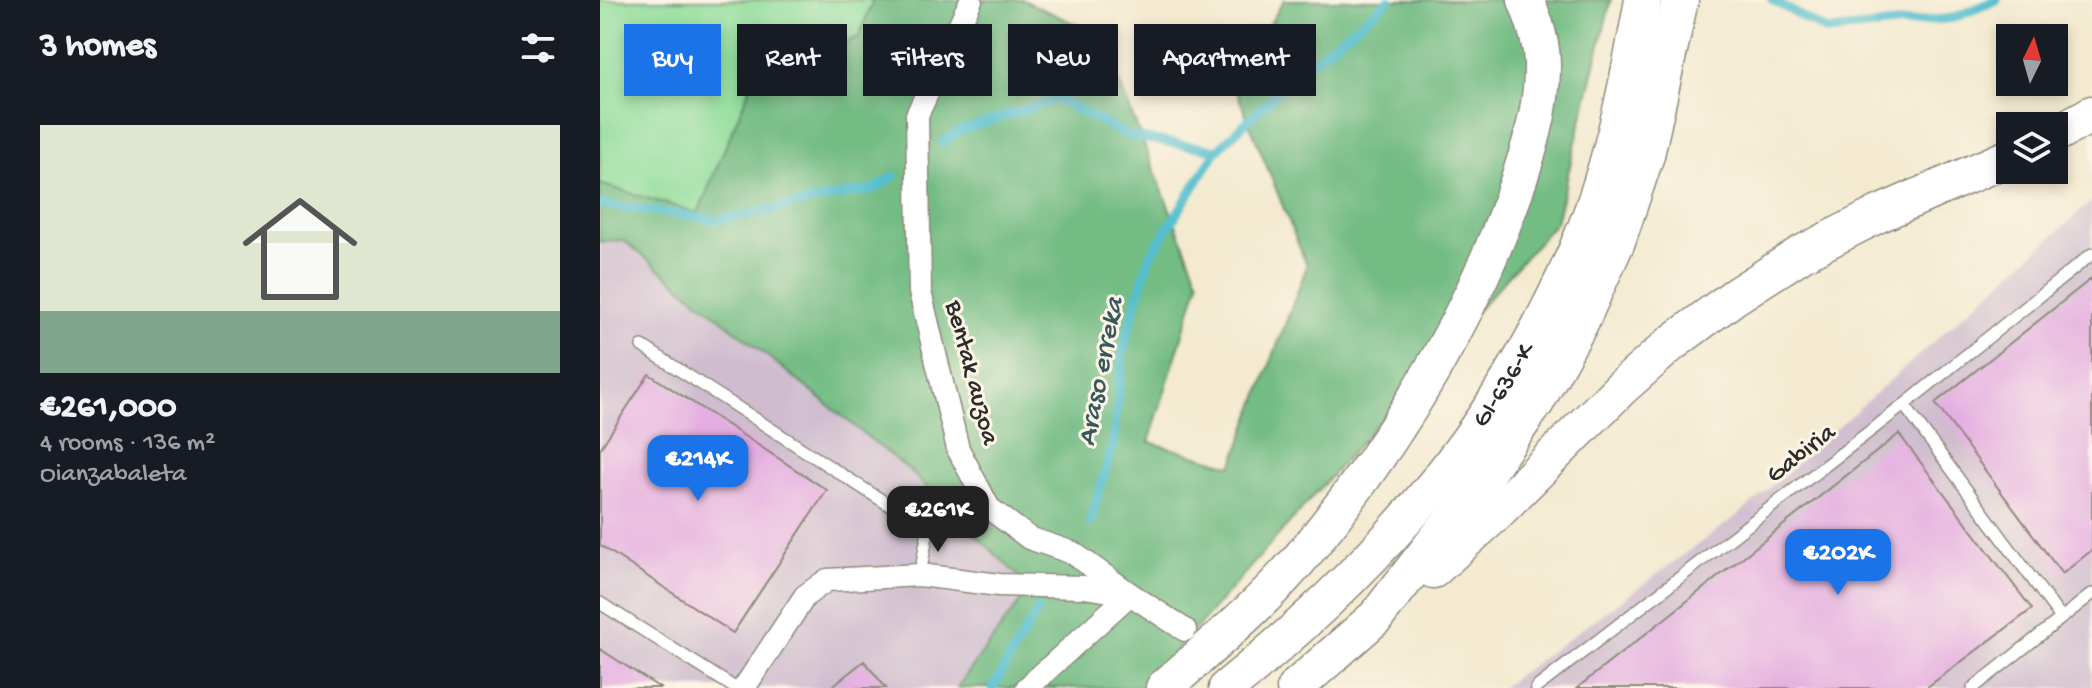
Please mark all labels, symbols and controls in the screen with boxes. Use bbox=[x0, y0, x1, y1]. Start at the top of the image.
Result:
chip: Buy bbox=[624, 24, 721, 96]
chip: Rent bbox=[737, 24, 847, 96]
chip: Filters bbox=[863, 24, 992, 96]
chip: New bbox=[1008, 24, 1118, 96]
chip: Apartment bbox=[1134, 24, 1316, 96]
north arrow bbox=[1996, 24, 2068, 96]
map controls bbox=[1996, 24, 2068, 184]
icon: filters bbox=[516, 26, 560, 70]
text: 3 homes bbox=[40, 28, 156, 68]
button: layers bbox=[1996, 112, 2068, 184]
icon: home bbox=[228, 177, 372, 321]
water label: Araso erreka bbox=[1071, 294, 1133, 449]
street label: Bentak auzoa bbox=[936, 297, 1005, 450]
street label: GI-636-K bbox=[1467, 337, 1544, 434]
text: €261,000 bbox=[40, 389, 176, 429]
street label: Gabiria bbox=[1761, 417, 1844, 492]
text: 4 rooms · 136 m² bbox=[40, 429, 215, 460]
pin: €214K bbox=[642, 435, 754, 503]
text: €214K bbox=[665, 445, 731, 476]
text: Oianzabaleta bbox=[40, 460, 186, 491]
pin: €261K bbox=[882, 486, 994, 554]
text: €261K bbox=[905, 496, 971, 527]
pin: €202K bbox=[1782, 529, 1894, 597]
text: €202K bbox=[1803, 539, 1873, 570]

